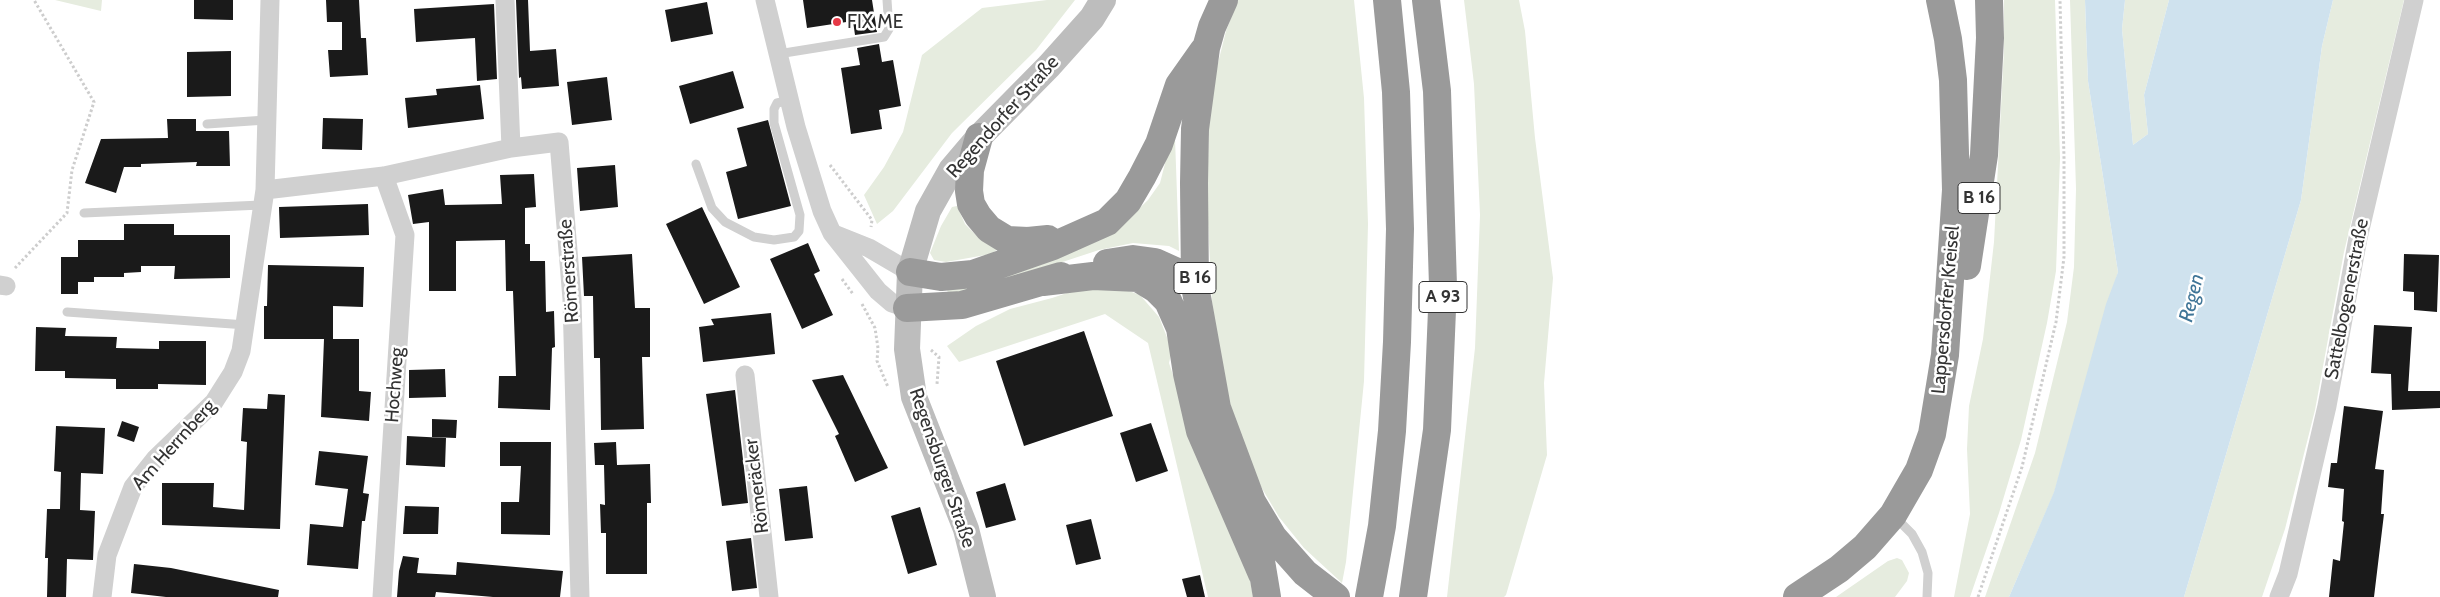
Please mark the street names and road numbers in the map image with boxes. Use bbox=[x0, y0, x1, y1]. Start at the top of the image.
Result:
street label: Regendorfer Straße bbox=[942, 51, 1064, 183]
road number: B 16 bbox=[1958, 182, 2000, 214]
street label: Sattelbogenerstraße bbox=[2320, 217, 2374, 381]
street label: Römerstraße bbox=[554, 218, 584, 324]
street label: Lappersdorfer Kreisel bbox=[1927, 225, 1965, 395]
road number: B 16 bbox=[1174, 262, 1216, 294]
road number: A 93 bbox=[1419, 282, 1467, 312]
street label: Hochweg bbox=[381, 347, 409, 423]
street label: Regensburger Straße bbox=[904, 385, 980, 551]
street label: Am Herrnberg bbox=[127, 395, 221, 495]
street label: Römeräcker bbox=[740, 437, 774, 535]

